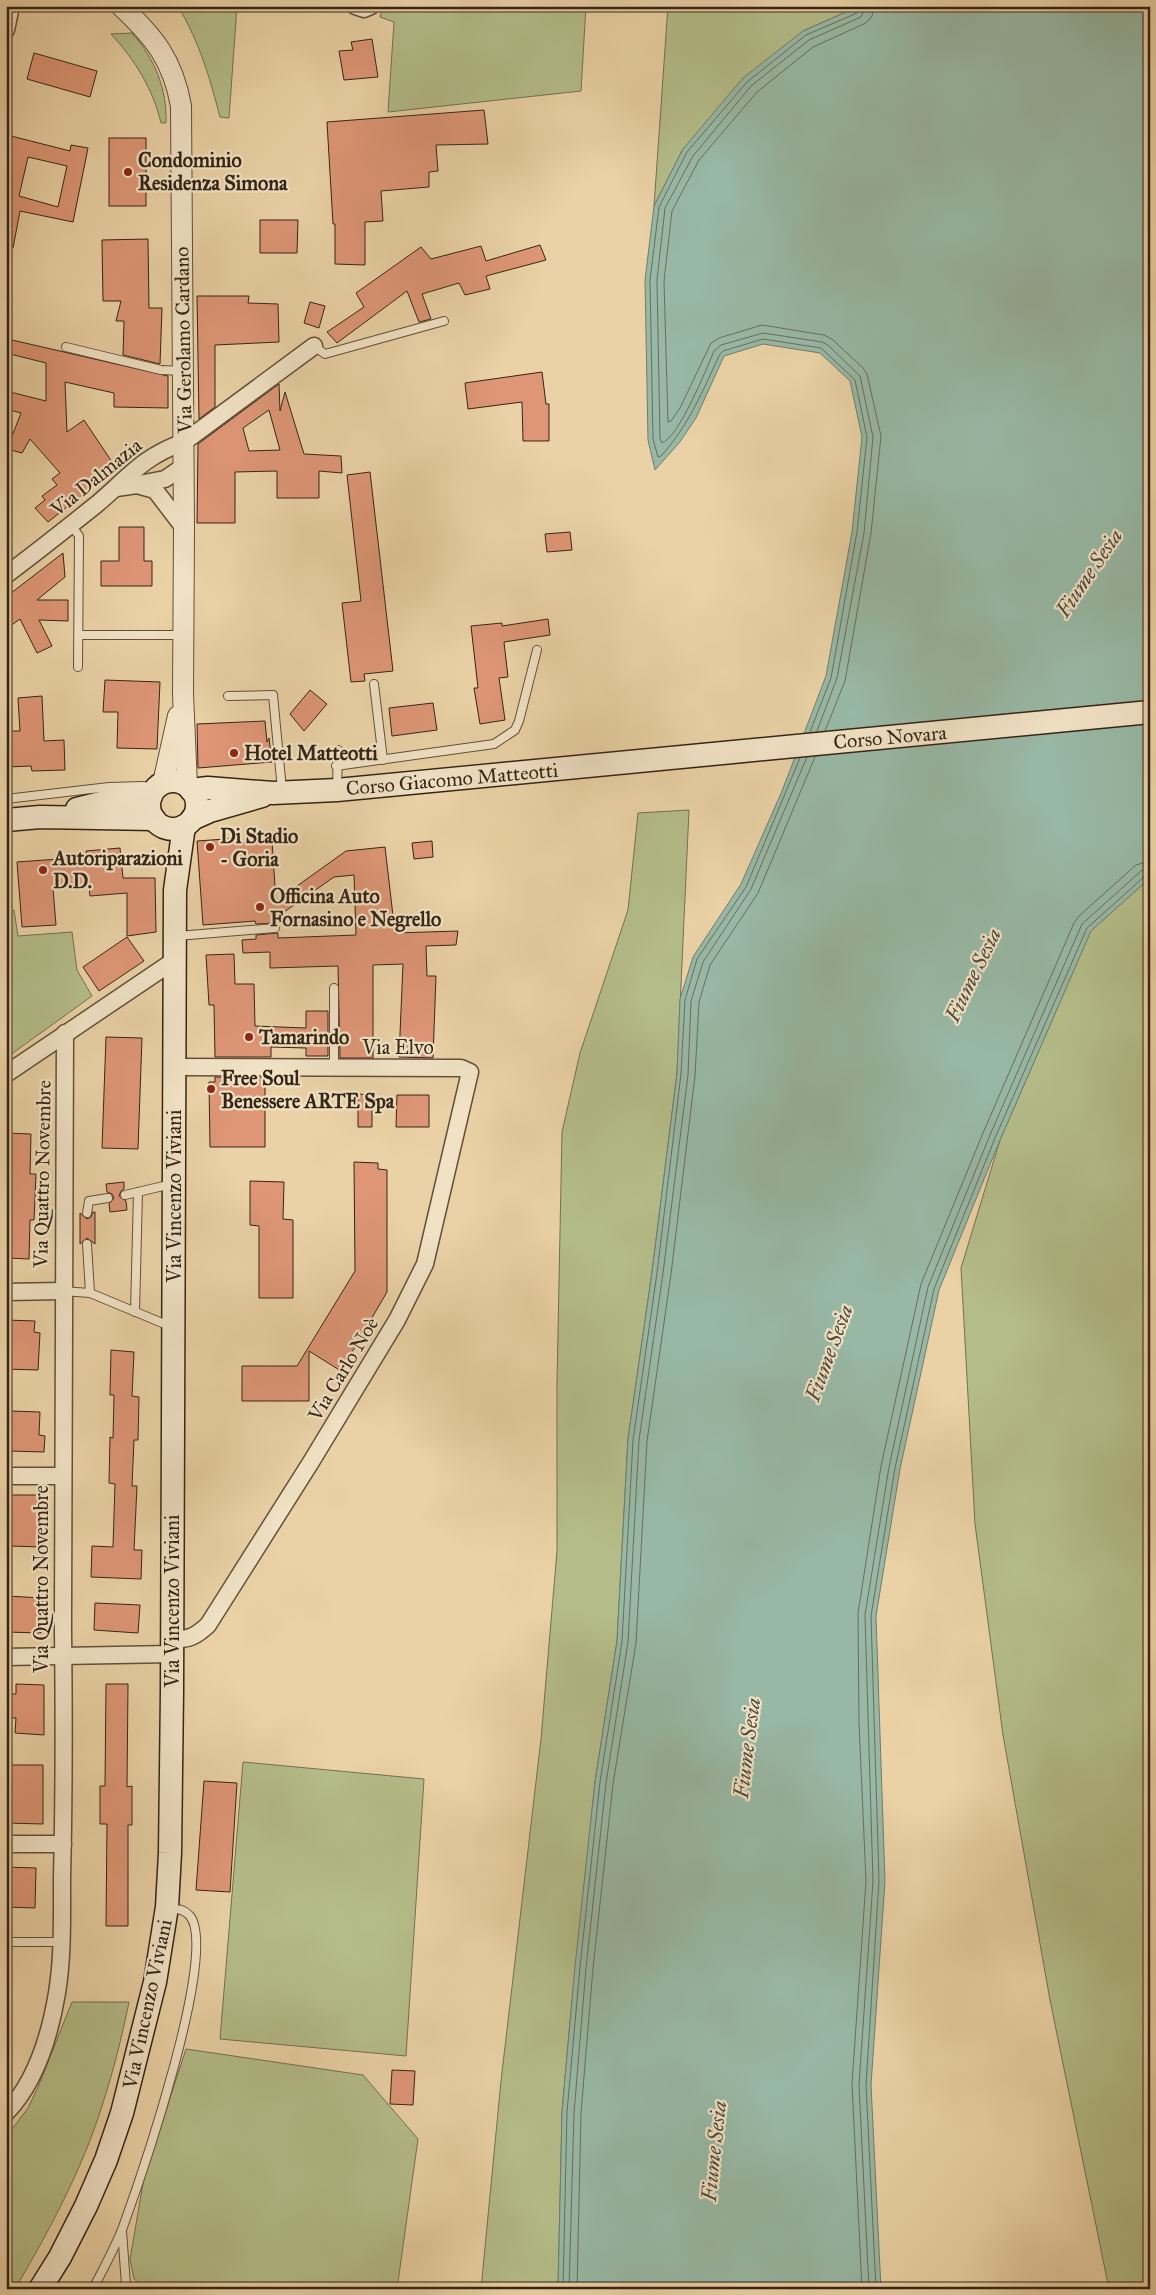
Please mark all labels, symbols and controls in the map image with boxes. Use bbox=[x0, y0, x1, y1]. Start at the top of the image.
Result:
place label: Condominio Residenza Simona bbox=[138, 148, 288, 195]
marker: Condominio Residenza Simona bbox=[122, 166, 134, 178]
street label: Via Gerolamo Cardano bbox=[169, 246, 197, 435]
street label: Via Dalmazia bbox=[45, 433, 147, 522]
water label: Fiume Sesia bbox=[1049, 524, 1128, 623]
street label: Corso Novara bbox=[832, 720, 948, 754]
place label: Hotel Matteotti bbox=[244, 741, 378, 765]
marker: Hotel Matteotti bbox=[228, 747, 240, 759]
street label: Corso Giacomo Matteotti bbox=[345, 758, 560, 800]
place label: Di Stadio - Goria bbox=[220, 824, 298, 871]
marker: Di Stadio - Goria bbox=[204, 841, 216, 853]
place label: Autoriparazioni D.D. bbox=[51, 846, 183, 893]
marker: Autoriparazioni D.D. bbox=[37, 864, 49, 876]
place label: Officina Auto Fornasino e Negrello bbox=[270, 884, 441, 932]
marker: Officina Auto Fornasino e Negrello bbox=[254, 901, 266, 913]
water label: Fiume Sesia bbox=[939, 924, 1007, 1027]
place label: Tamarindo bbox=[258, 1025, 349, 1049]
marker: Tamarindo bbox=[243, 1031, 255, 1043]
street label: Via Elvo bbox=[361, 1035, 434, 1059]
place label: Free Soul Benessere ARTE Spa bbox=[221, 1066, 395, 1114]
street label: Via Quattro Novembre bbox=[28, 1080, 56, 1269]
marker: Free Soul Benessere ARTE Spa bbox=[205, 1083, 217, 1095]
street label: Via Vincenzo Viviani bbox=[162, 1109, 186, 1283]
water label: Fiume Sesia bbox=[799, 1301, 858, 1406]
street label: Via Carlo Noè bbox=[302, 1313, 383, 1426]
street label: Via Quattro Novembre bbox=[29, 1485, 53, 1674]
street label: Via Vincenzo Viviani bbox=[160, 1514, 184, 1688]
water label: Fiume Sesia bbox=[728, 1696, 766, 1801]
street label: Via Vincenzo Viviani bbox=[117, 1916, 177, 2092]
water label: Fiume Sesia bbox=[696, 2099, 732, 2204]

